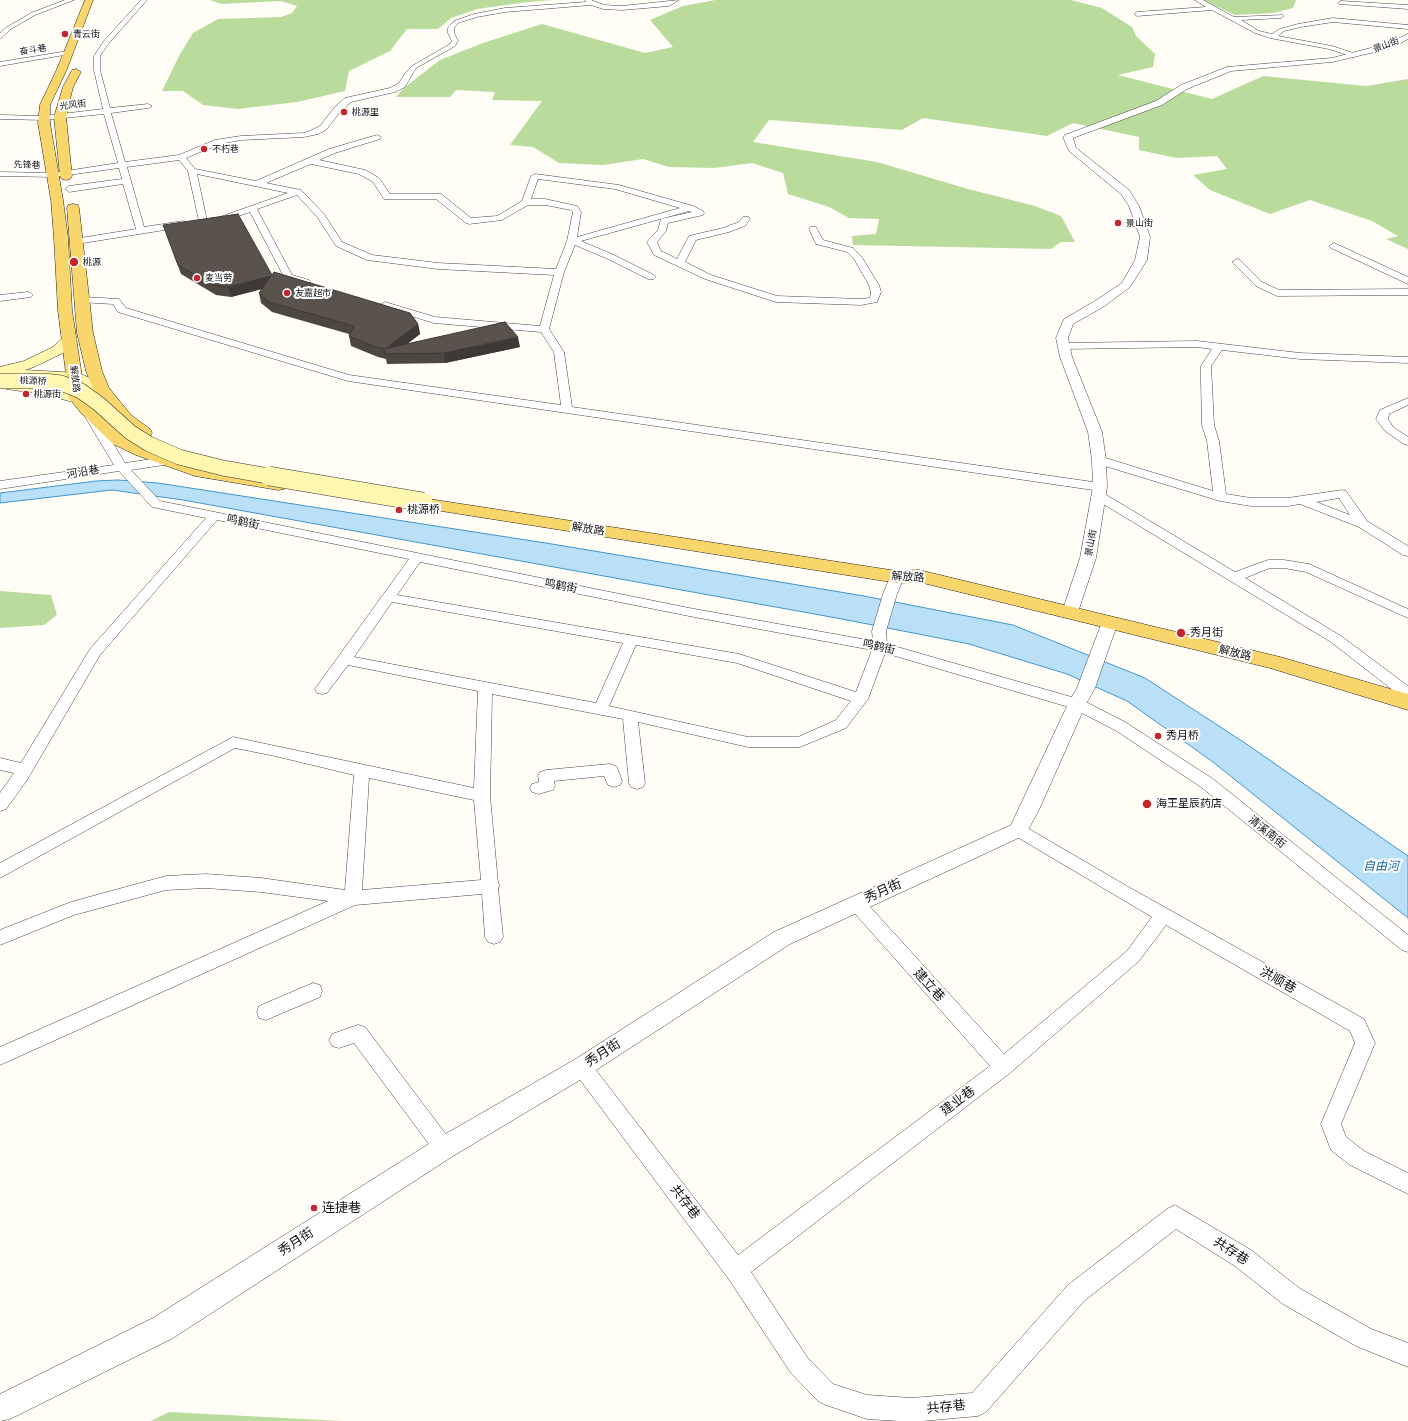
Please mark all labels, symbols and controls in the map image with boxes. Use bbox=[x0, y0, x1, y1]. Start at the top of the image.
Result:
marker: 青云街 bbox=[60, 29, 70, 39]
place label: 青云街 bbox=[73, 29, 100, 39]
street label: 景山街 bbox=[1371, 35, 1401, 55]
street label: 奋斗巷 bbox=[19, 43, 47, 57]
street label: 光风街 bbox=[59, 98, 87, 112]
marker: 桃源里 bbox=[339, 107, 349, 117]
place label: 桃源里 bbox=[352, 107, 379, 117]
marker: 不朽巷 bbox=[199, 144, 209, 154]
place label: 不朽巷 bbox=[212, 144, 239, 154]
street label: 先锋巷 bbox=[13, 159, 41, 171]
marker: 景山街 bbox=[1113, 218, 1123, 228]
place label: 景山街 bbox=[1126, 218, 1153, 228]
marker: 桃源 bbox=[68, 256, 80, 268]
place label: 桃源 bbox=[83, 257, 101, 267]
marker: 麦当劳 bbox=[192, 273, 202, 283]
place label: 麦当劳 bbox=[205, 273, 232, 283]
marker: 友嘉超市 bbox=[282, 288, 292, 298]
place label: 友嘉超市 bbox=[295, 288, 331, 298]
street label: 解放路 bbox=[68, 365, 82, 393]
street label: 桃源桥 bbox=[19, 375, 47, 387]
marker: 桃源街 bbox=[21, 389, 31, 399]
place label: 桃源街 bbox=[34, 389, 61, 399]
street label: 河沿巷 bbox=[66, 463, 100, 481]
place label: 桃源桥 bbox=[407, 503, 440, 517]
marker: 桃源桥 bbox=[394, 505, 404, 515]
street label: 鸣鹤街 bbox=[225, 512, 261, 532]
street label: 解放路 bbox=[571, 520, 605, 538]
street label: 景山街 bbox=[1083, 529, 1099, 557]
street label: 解放路 bbox=[891, 569, 925, 585]
street label: 鸣鹤街 bbox=[544, 576, 578, 596]
place label: 秀月街 bbox=[1190, 626, 1223, 640]
marker: 秀月街 bbox=[1175, 627, 1187, 639]
street label: 鸣鹤街 bbox=[861, 637, 897, 657]
street label: 解放路 bbox=[1217, 643, 1253, 663]
place label: 秀月桥 bbox=[1166, 729, 1199, 743]
marker: 秀月桥 bbox=[1153, 731, 1163, 741]
place label: 海王星辰药店 bbox=[1156, 797, 1222, 811]
marker: 海王星辰药店 bbox=[1141, 798, 1153, 810]
street label: 清溪南街 bbox=[1246, 813, 1288, 851]
water label: 自由河 bbox=[1363, 859, 1399, 873]
street label: 秀月街 bbox=[862, 876, 904, 906]
street label: 洪顺巷 bbox=[1257, 963, 1299, 997]
street label: 建立巷 bbox=[910, 965, 948, 1005]
street label: 秀月街 bbox=[582, 1036, 624, 1070]
street label: 建业巷 bbox=[938, 1083, 978, 1119]
street label: 共存巷 bbox=[667, 1182, 703, 1222]
place label: 连捷巷 bbox=[322, 1200, 361, 1216]
marker: 连捷巷 bbox=[309, 1203, 319, 1213]
street label: 秀月街 bbox=[275, 1225, 317, 1259]
street label: 共存巷 bbox=[1210, 1234, 1252, 1268]
street label: 共存巷 bbox=[926, 1397, 966, 1417]

